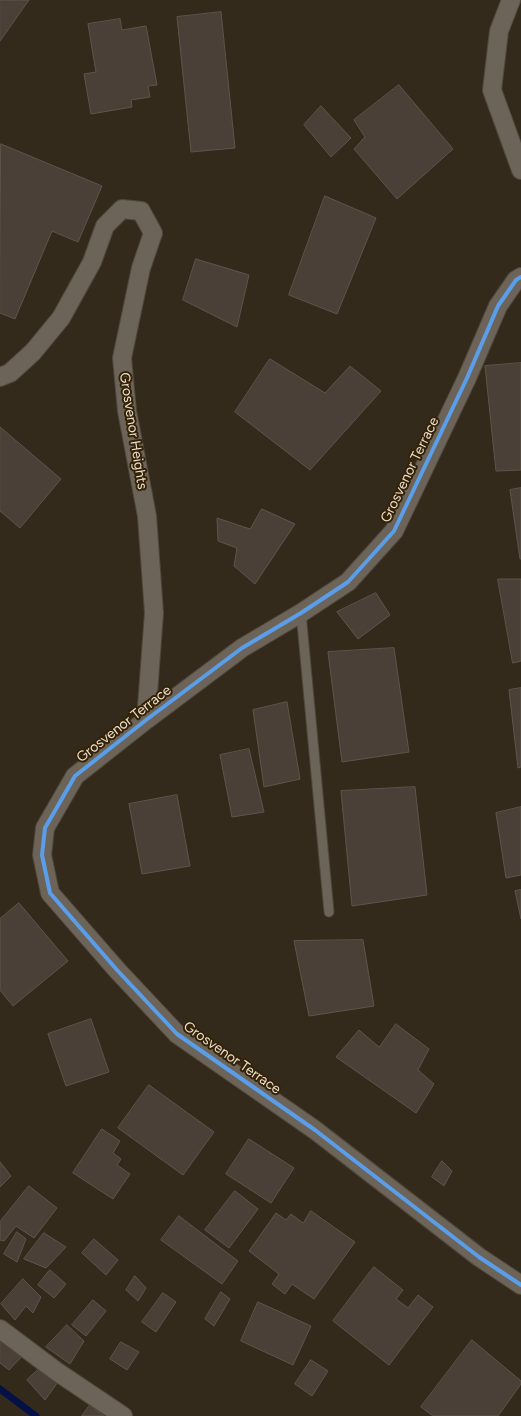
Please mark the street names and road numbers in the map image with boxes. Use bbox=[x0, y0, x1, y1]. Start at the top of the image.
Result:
street label: Grosvenor Heights bbox=[115, 371, 151, 491]
street label: Grosvenor Terrace bbox=[377, 415, 443, 525]
street label: Grosvenor Terrace bbox=[73, 682, 175, 766]
street label: Grosvenor Terrace bbox=[180, 1018, 284, 1098]

